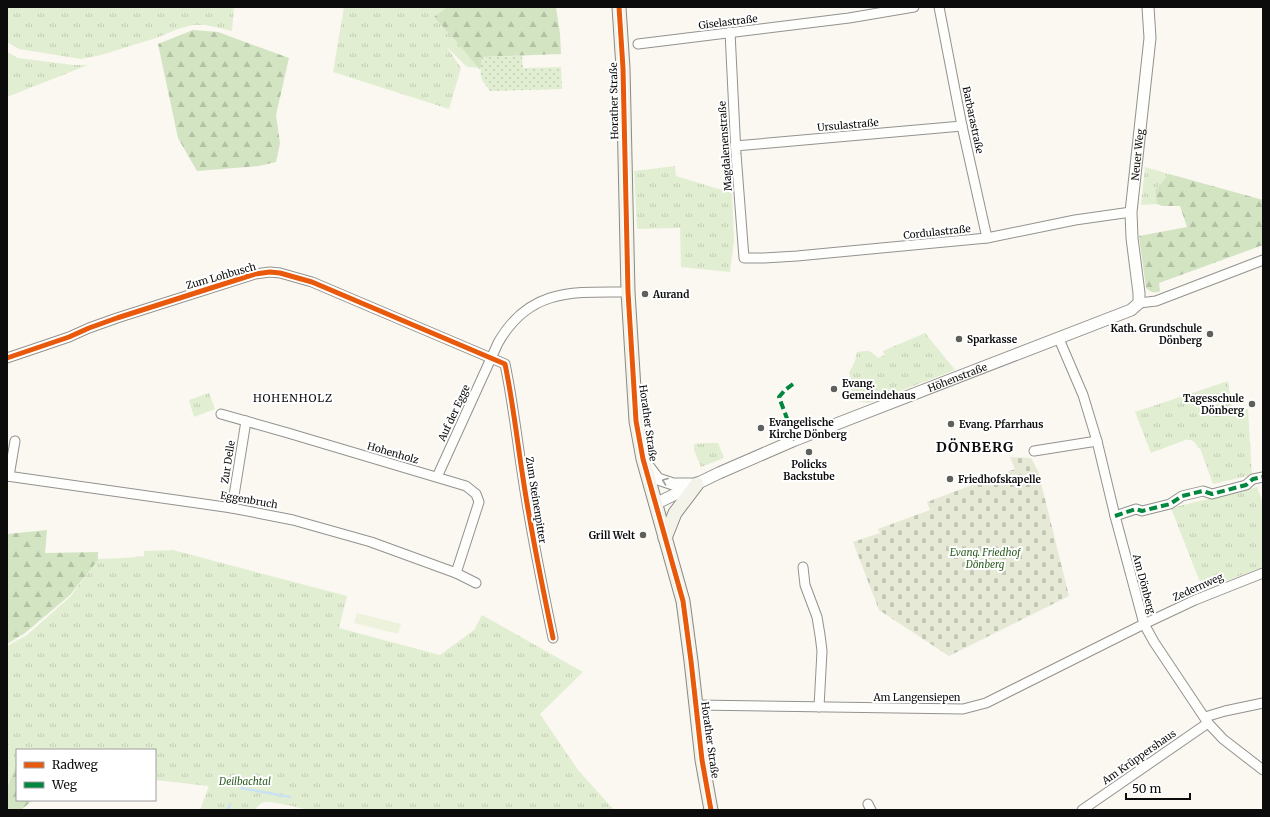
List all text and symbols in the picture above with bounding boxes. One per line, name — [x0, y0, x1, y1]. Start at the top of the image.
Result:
street label: Giselastraße — [698, 12, 758, 32]
street label: Horather Straße — [607, 62, 621, 140]
street label: Barbarastraße — [960, 85, 986, 155]
street label: Magdalenenstraße — [715, 101, 735, 191]
street label: Ursulastraße — [817, 116, 879, 134]
street label: Neuer Weg — [1128, 128, 1147, 181]
street label: Cordulastraße — [903, 222, 971, 242]
street label: Zum Lohbusch — [185, 260, 258, 292]
place label: Aurand — [652, 288, 689, 301]
marker: Aurand — [640, 289, 650, 299]
place label: Kath. Grundschule Dönberg — [1110, 322, 1203, 347]
marker: Kath. Grundschule Dönberg — [1205, 329, 1215, 339]
place label: Sparkasse — [967, 333, 1018, 346]
marker: Sparkasse — [954, 334, 964, 344]
street label: Höhenstraße — [926, 360, 989, 395]
place label: Evang. Gemeindehaus — [842, 377, 916, 402]
street label: Auf der Egge — [435, 383, 473, 444]
street label: Horather Straße — [636, 384, 660, 462]
marker: Evang. Gemeindehaus — [829, 384, 839, 394]
district label: HOHENHOLZ — [253, 391, 333, 405]
place label: Tagesschule Dönberg — [1183, 392, 1245, 417]
marker: Tagesschule Dönberg — [1247, 399, 1257, 409]
place label: Evangelische Kirche Dönberg — [769, 416, 848, 441]
place label: Evang. Pfarrhaus — [959, 418, 1043, 431]
marker: Evang. Pfarrhaus — [946, 419, 956, 429]
marker: Evangelische Kirche Dönberg — [756, 423, 766, 433]
district label: DÖNBERG — [936, 438, 1014, 456]
street label: Zur Delle — [218, 439, 238, 485]
street label: Hohenholz — [366, 439, 421, 467]
marker: Policks Backstube — [804, 447, 814, 457]
street label: Zum Steinenpitter — [523, 456, 549, 545]
place label: Policks Backstube — [783, 458, 835, 483]
place label: Friedhofskapelle — [958, 473, 1042, 486]
marker: Friedhofskapelle — [945, 474, 955, 484]
one-way arrow — [662, 478, 669, 486]
street label: Eggenbruch — [219, 489, 279, 512]
place label: Grill Welt — [589, 529, 635, 542]
marker: Grill Welt — [638, 530, 648, 540]
park label: Evang. Friedhof Dönberg — [950, 546, 1022, 571]
street label: Am Dönberg — [1130, 552, 1158, 615]
street label: Zedernweg — [1171, 570, 1225, 604]
street label: Am Langensiepen — [872, 691, 961, 704]
street label: Horather Straße — [698, 701, 722, 779]
street label: Am Krüppershaus — [1099, 727, 1178, 788]
legend — [16, 749, 156, 801]
text: Radweg — [52, 757, 98, 772]
park label: Deilbachtal — [218, 775, 271, 788]
scale bar — [1126, 775, 1190, 801]
text: Weg — [51, 777, 78, 792]
text: 50 m — [1132, 781, 1161, 796]

